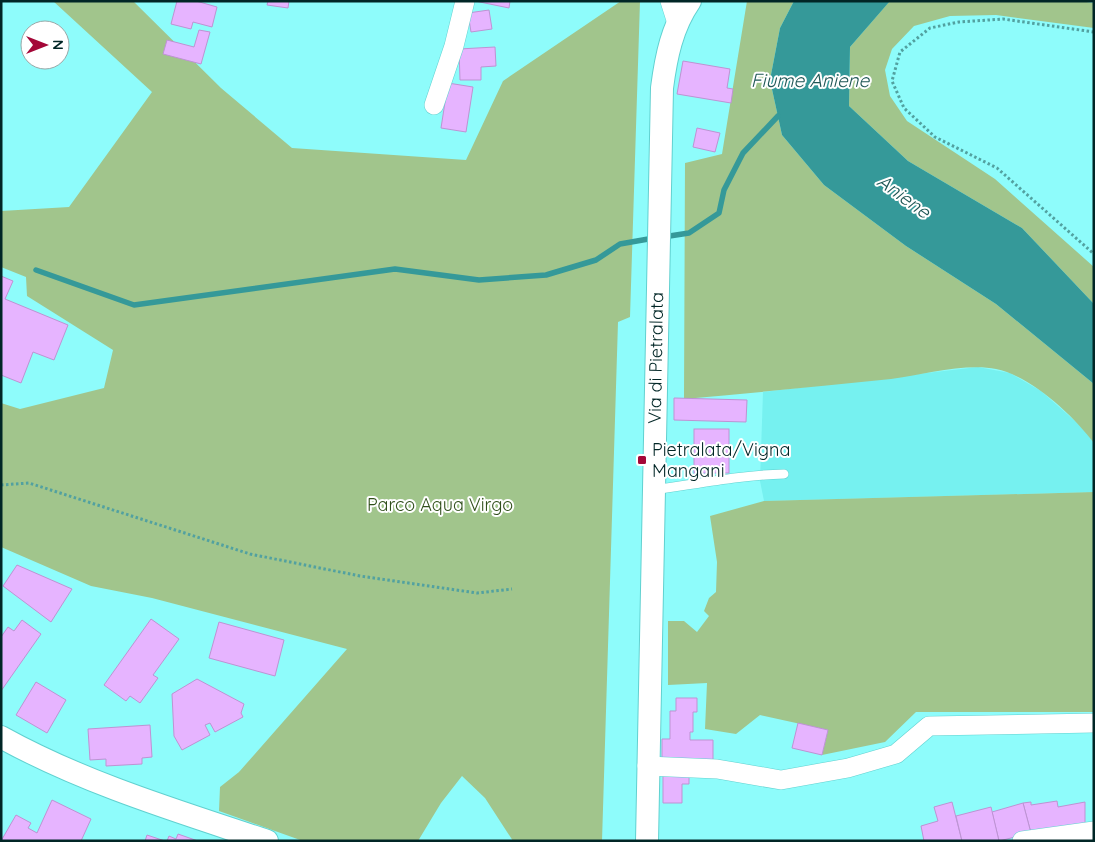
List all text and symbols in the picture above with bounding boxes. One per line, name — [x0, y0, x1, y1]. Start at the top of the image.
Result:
north arrow — [20, 20, 70, 70]
text: N — [49, 40, 67, 50]
water label: Fiume Aniene — [751, 68, 871, 92]
water label: Aniene — [873, 169, 936, 224]
street label: Via di Pietralata — [643, 292, 668, 424]
place label: Pietralata/Vigna Mangani — [652, 438, 790, 482]
marker: Pietralata/Vigna Mangani — [636, 454, 648, 466]
park label: Parco Aqua Virgo — [367, 493, 513, 516]

